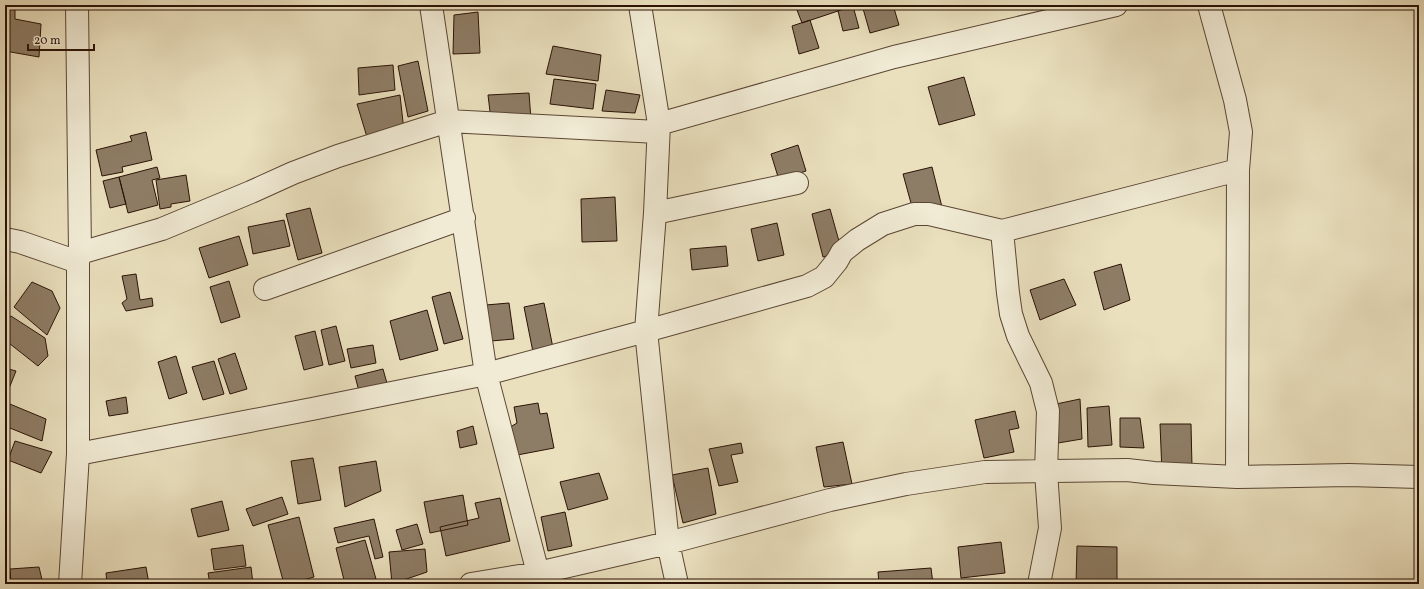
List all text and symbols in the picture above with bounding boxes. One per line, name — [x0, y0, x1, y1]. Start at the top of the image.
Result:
scale bar — [28, 26, 94, 52]
text: 20 m — [34, 33, 61, 49]

